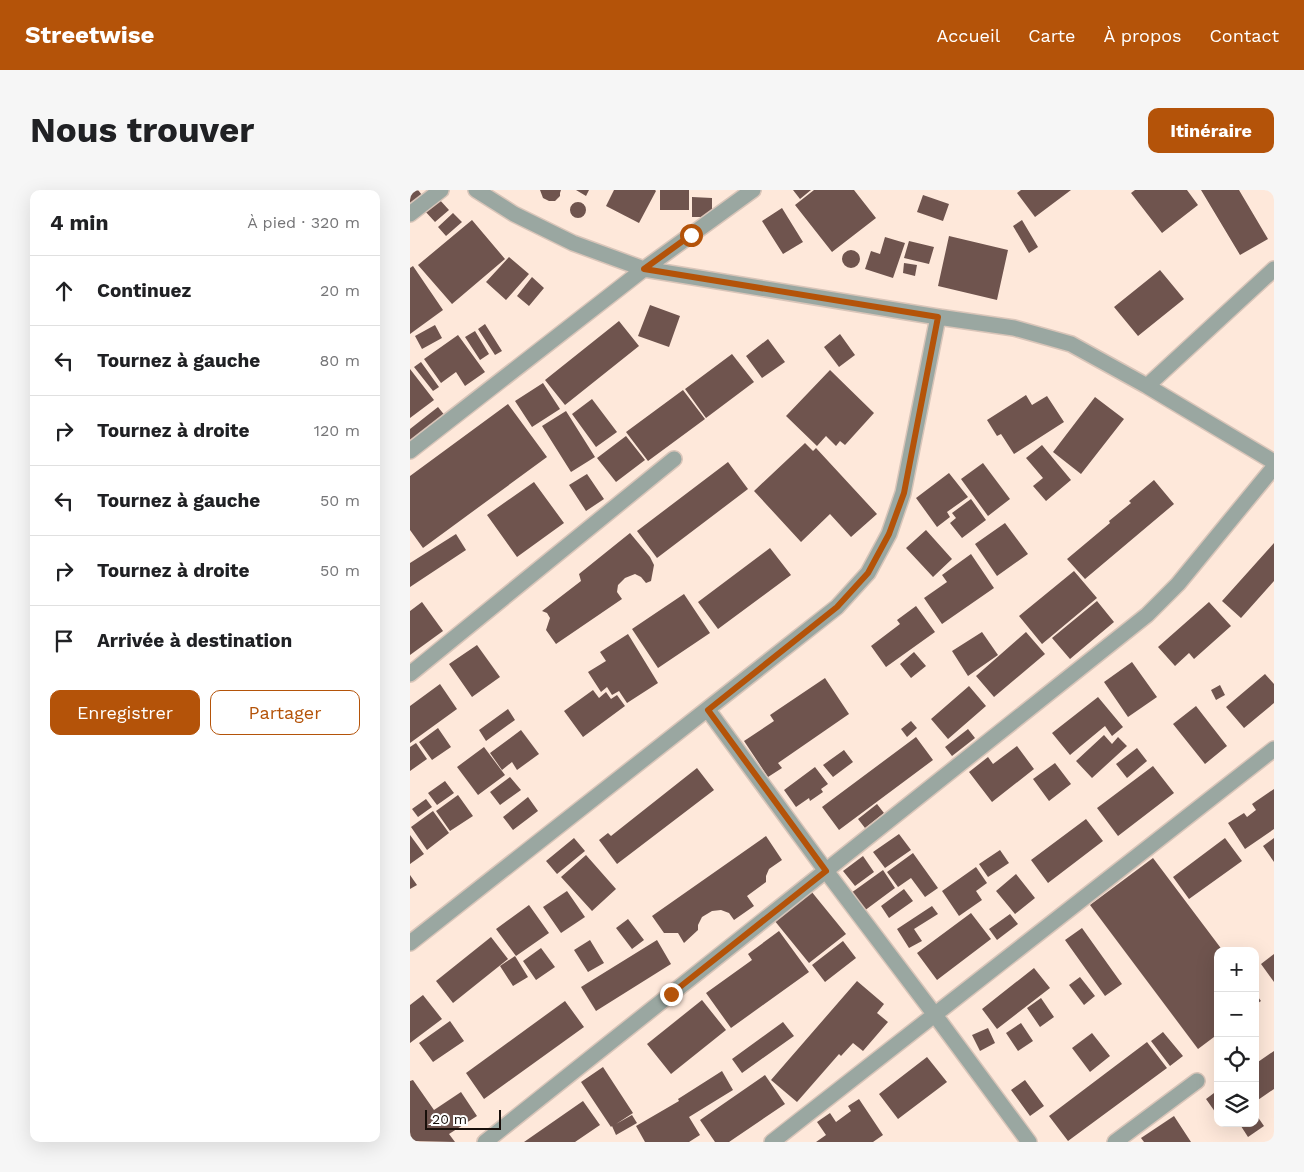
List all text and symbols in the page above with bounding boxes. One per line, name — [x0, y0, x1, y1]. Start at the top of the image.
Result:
text: Streetwise — [25, 21, 154, 49]
text: Accueil — [937, 25, 1000, 46]
text: Carte — [1028, 25, 1075, 46]
text: À propos — [1103, 25, 1181, 46]
text: Contact — [1209, 25, 1279, 46]
button: Itinéraire — [1148, 108, 1274, 153]
text: Nous trouver — [30, 109, 254, 151]
text: 4 min — [50, 210, 108, 235]
text: À pied · 320 m — [247, 213, 360, 232]
route start — [680, 224, 703, 247]
icon: ahead — [50, 277, 78, 305]
text: Continuez — [97, 279, 191, 302]
text: 20 m — [320, 281, 360, 300]
icon: left — [50, 347, 78, 375]
text: Tournez à gauche — [97, 349, 260, 372]
text: 80 m — [319, 351, 360, 370]
icon: right — [50, 417, 78, 445]
text: Tournez à droite — [97, 419, 249, 442]
text: 120 m — [314, 421, 360, 440]
icon: left — [50, 487, 78, 515]
text: Tournez à gauche — [97, 489, 260, 512]
text: 50 m — [320, 491, 360, 510]
icon: right — [50, 557, 78, 585]
text: Tournez à droite — [97, 559, 249, 582]
text: 50 m — [320, 561, 360, 580]
icon: arrive — [50, 627, 78, 655]
text: Arrivée à destination — [97, 629, 292, 652]
button: Enregistrer — [50, 690, 200, 735]
button: Partager — [210, 690, 360, 735]
map controls — [1214, 947, 1259, 1127]
button: + — [1214, 947, 1259, 992]
route end — [660, 983, 683, 1006]
button: − — [1214, 992, 1259, 1037]
button: locate — [1214, 1037, 1259, 1082]
button: layers — [1214, 1082, 1259, 1127]
scale bar — [425, 1107, 501, 1130]
text: 20 m — [432, 1111, 467, 1127]

